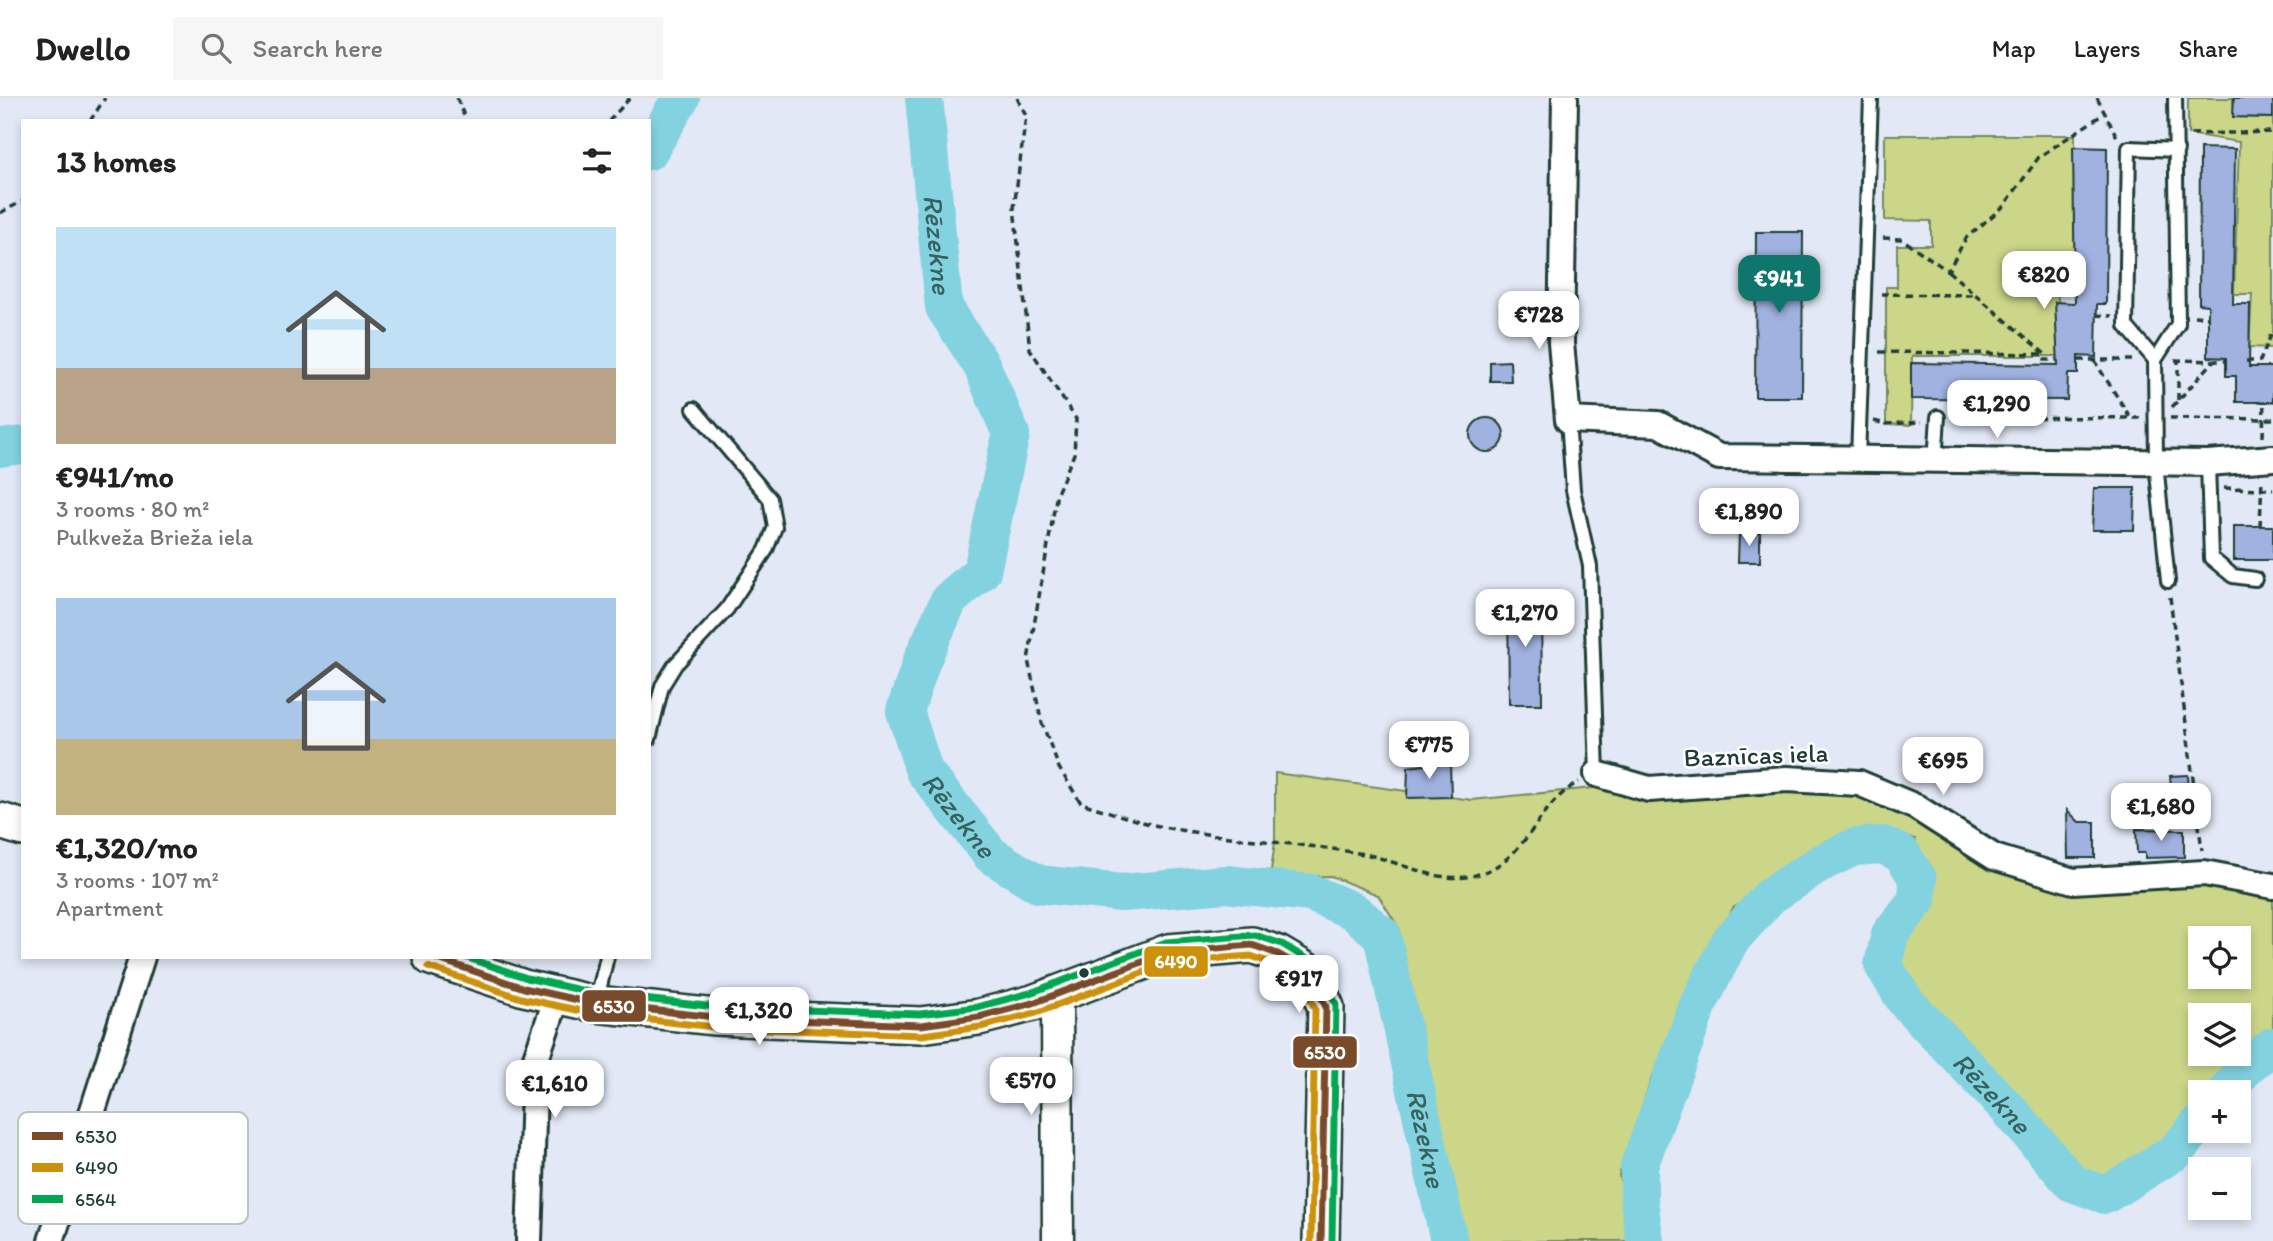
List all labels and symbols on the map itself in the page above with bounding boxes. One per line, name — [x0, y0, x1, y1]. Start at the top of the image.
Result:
water label: Rēzekne — [916, 193, 960, 297]
pin: €820 — [2003, 252, 2085, 311]
pin: €941 — [1738, 256, 1820, 315]
pin: €728 — [1498, 292, 1580, 351]
pin: €1,290 — [1940, 380, 2054, 440]
pin: €1,890 — [1692, 489, 1806, 548]
pin: €1,270 — [1468, 589, 1582, 649]
pin: €775 — [1388, 722, 1470, 781]
street label: Baznīcas iela — [1683, 736, 1829, 774]
pin: €695 — [1902, 738, 1984, 797]
water label: Rēzekne — [915, 766, 1005, 866]
pin: €1,680 — [2104, 784, 2218, 843]
line badge: 6490 — [1143, 945, 1209, 978]
text: 6490 — [1154, 950, 1198, 973]
pin: €917 — [1258, 956, 1340, 1015]
unlabelled marker — [1077, 966, 1091, 980]
pin: €1,320 — [702, 988, 816, 1047]
line badge: 6530 — [581, 989, 647, 1023]
text: 6530 — [593, 995, 635, 1018]
line badge: 6530 — [1292, 1035, 1358, 1069]
text: 6530 — [1304, 1041, 1346, 1064]
water label: Rēzekne — [1946, 1045, 2040, 1142]
pin: €570 — [990, 1058, 1072, 1117]
pin: €1,610 — [498, 1060, 612, 1120]
water label: Rēzekne — [1399, 1086, 1454, 1192]
legend — [18, 1112, 248, 1224]
text: 6530 — [75, 1125, 117, 1148]
text: 6490 — [75, 1156, 118, 1179]
text: 6564 — [75, 1188, 117, 1211]

